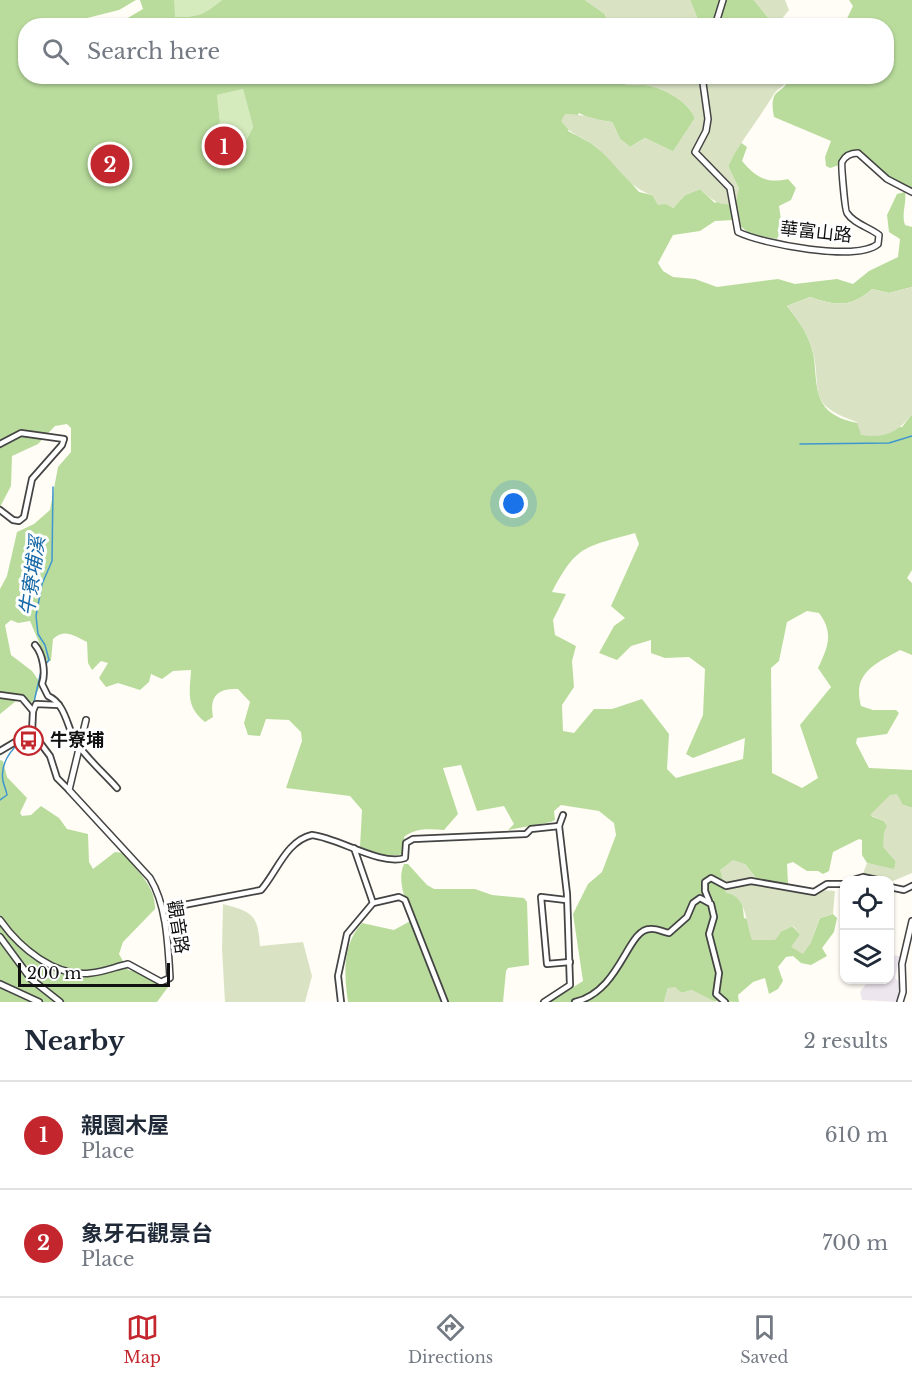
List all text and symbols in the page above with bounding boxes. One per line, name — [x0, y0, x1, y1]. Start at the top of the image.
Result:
search box — [18, 18, 894, 84]
icon: search — [39, 35, 72, 68]
text: Search here — [87, 38, 220, 65]
pin: 1 — [204, 124, 244, 168]
pin: 2 — [90, 142, 130, 186]
street label: 華富山路 — [779, 217, 853, 247]
your location — [499, 489, 528, 518]
water label: 牛寮埔溪 — [15, 532, 50, 617]
bus stop icon: 牛寮埔 — [13, 724, 45, 756]
place label: 牛寮埔 — [50, 729, 104, 751]
map controls — [840, 876, 894, 984]
button: locate — [840, 876, 894, 930]
street label: 觀音路 — [163, 899, 193, 955]
button: layers — [840, 930, 894, 984]
scale bar — [18, 960, 170, 988]
text: 200 m — [27, 963, 81, 983]
text: Nearby — [24, 1025, 125, 1057]
text: 2 results — [804, 1029, 888, 1053]
text: 親園木屋 — [81, 1112, 169, 1139]
text: 1 — [39, 1123, 48, 1147]
text: 610 m — [825, 1123, 888, 1147]
text: Place — [81, 1139, 135, 1163]
text: 象牙石觀景台 — [81, 1220, 213, 1247]
text: 2 — [37, 1231, 50, 1255]
text: 700 m — [822, 1231, 888, 1255]
text: Place — [81, 1247, 135, 1271]
tab: Map — [124, 1311, 161, 1367]
tab: Directions — [408, 1311, 493, 1367]
tab: Saved — [740, 1311, 788, 1367]

